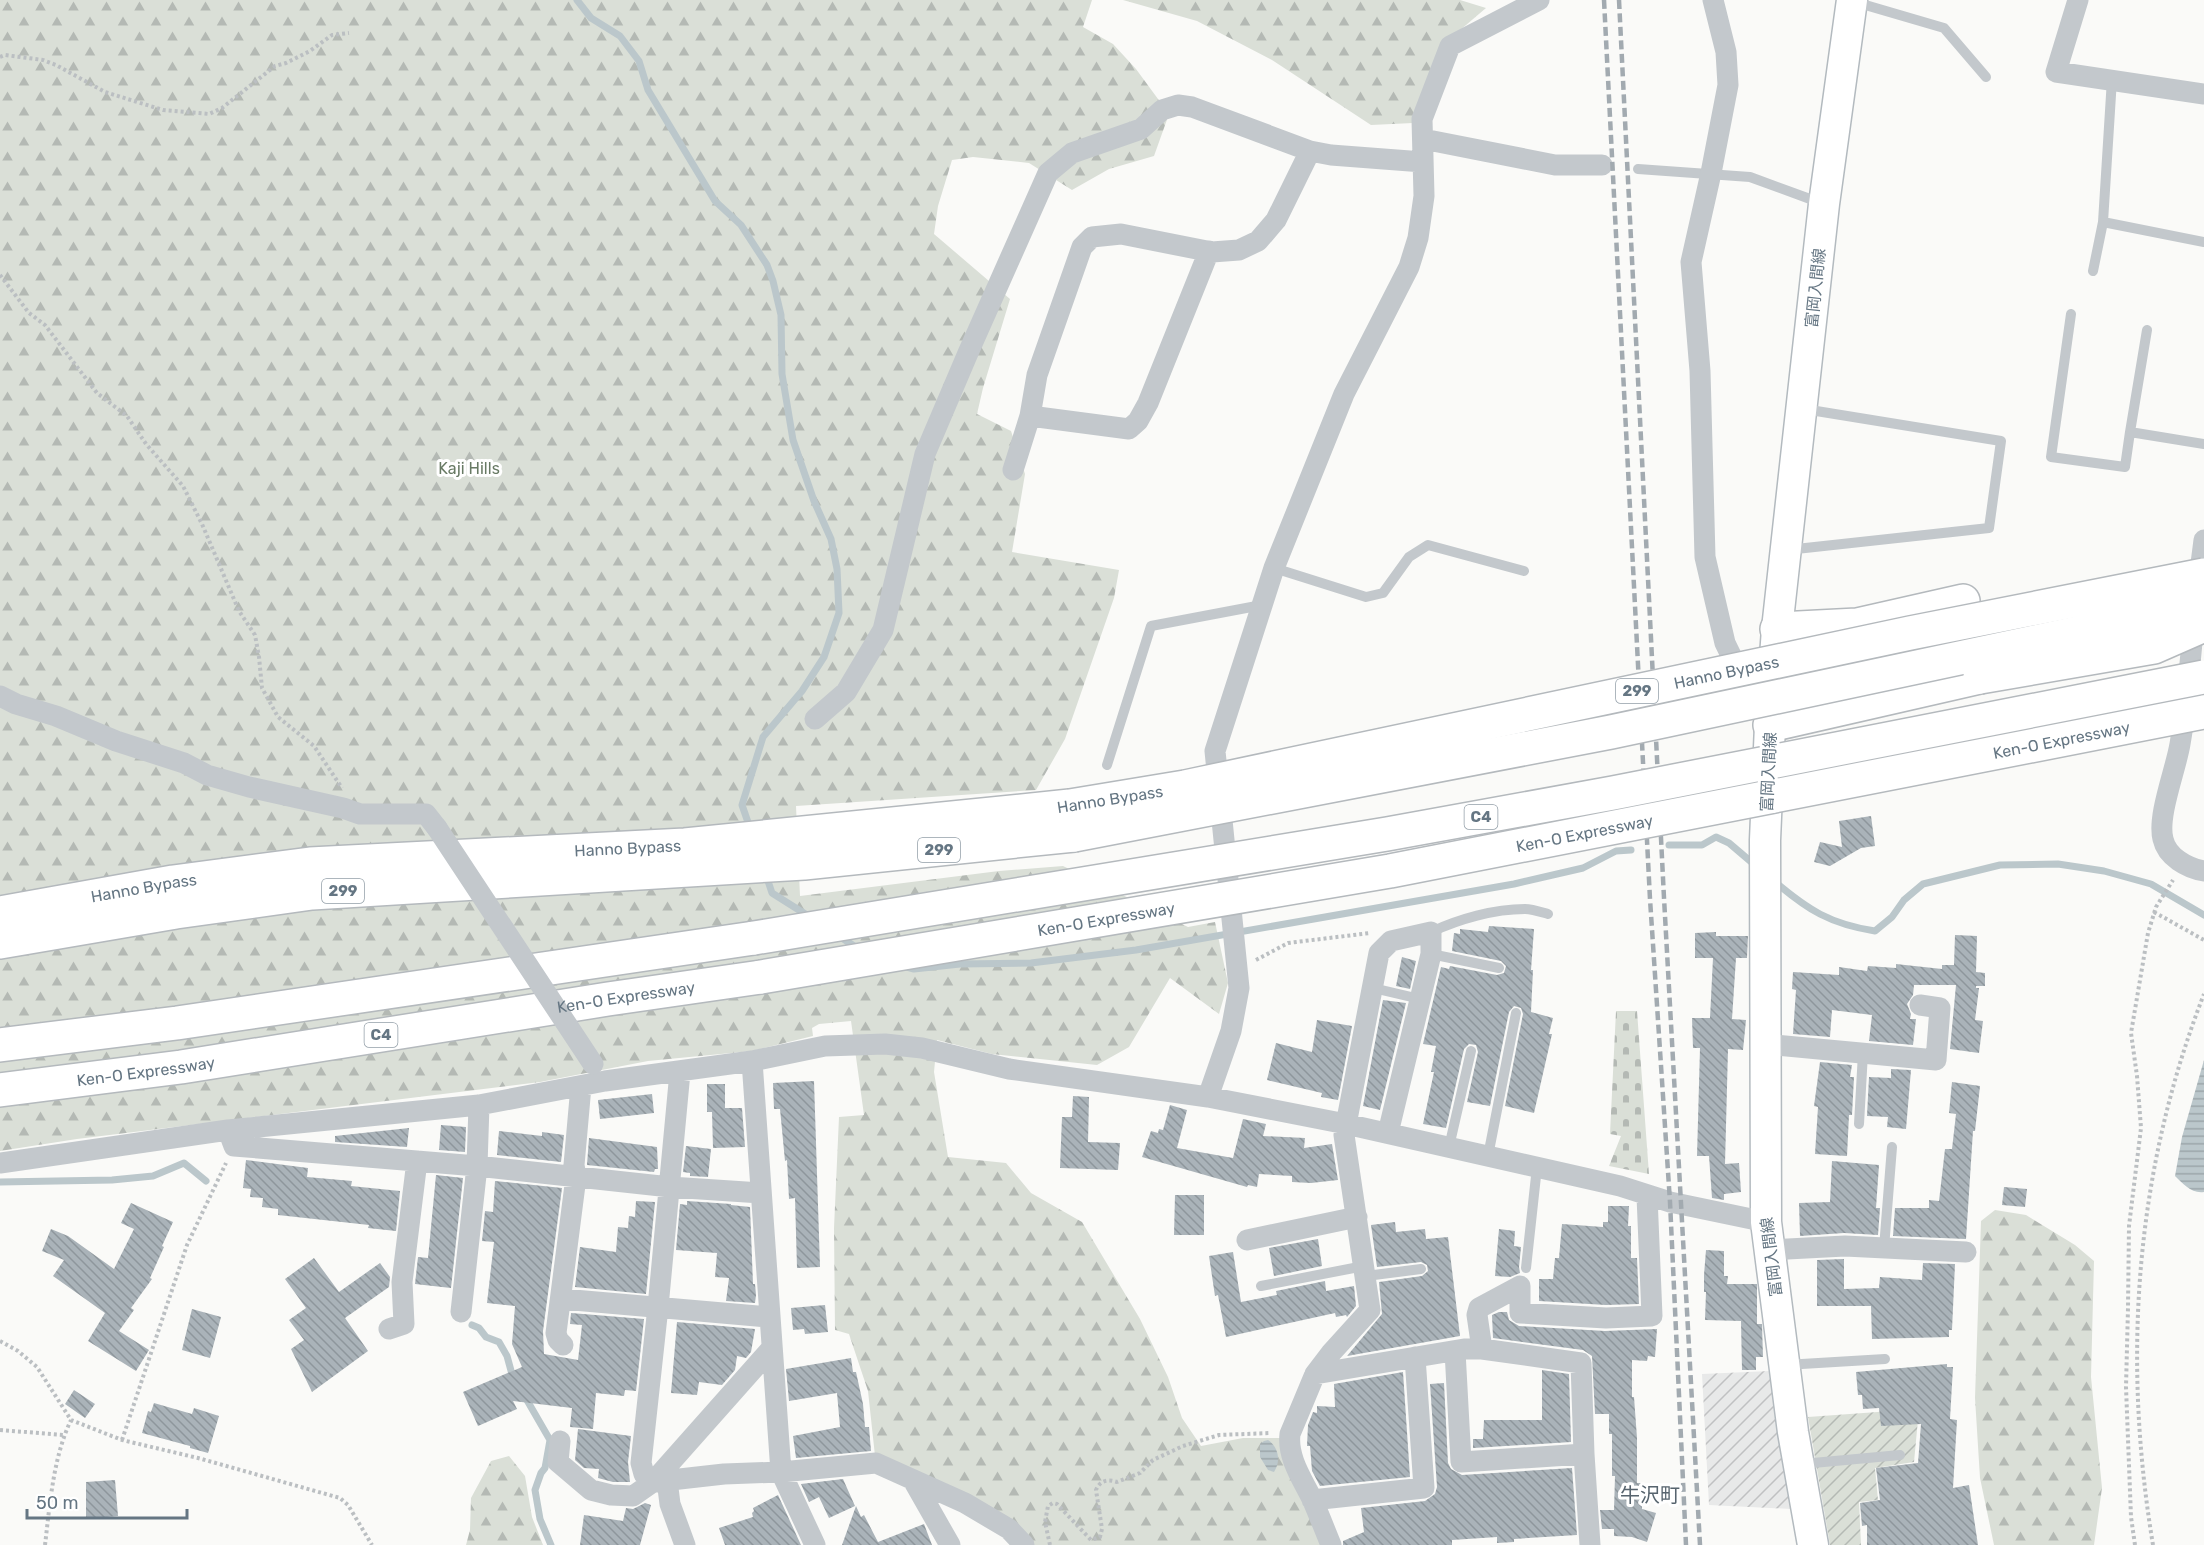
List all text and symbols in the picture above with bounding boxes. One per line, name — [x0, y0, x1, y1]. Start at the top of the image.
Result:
street label: 富岡入間線 — [1802, 247, 1829, 329]
park label: Kaji Hills — [438, 459, 500, 478]
street label: Hanno Bypass — [1672, 652, 1781, 693]
road number: 299 — [1616, 679, 1658, 703]
street label: Ken-O Expressway — [1991, 718, 2132, 763]
street label: 富岡入間線 — [1757, 732, 1780, 812]
street label: Hanno Bypass — [1056, 782, 1164, 817]
road number: C4 — [1464, 805, 1498, 829]
street label: Ken-O Expressway — [1514, 811, 1655, 856]
street label: Hanno Bypass — [574, 836, 682, 861]
road number: 299 — [918, 838, 960, 862]
street label: Hanno Bypass — [89, 870, 198, 907]
road number: 299 — [322, 879, 364, 903]
street label: Ken-O Expressway — [1036, 898, 1177, 940]
street label: Ken-O Expressway — [556, 978, 697, 1017]
road number: C4 — [364, 1023, 398, 1047]
street label: Ken-O Expressway — [76, 1053, 217, 1090]
street label: 富岡入間線 — [1757, 1216, 1786, 1298]
scale bar — [27, 1482, 188, 1520]
district label: 牛沢町 — [1620, 1483, 1680, 1507]
text: 50 m — [36, 1492, 79, 1514]

